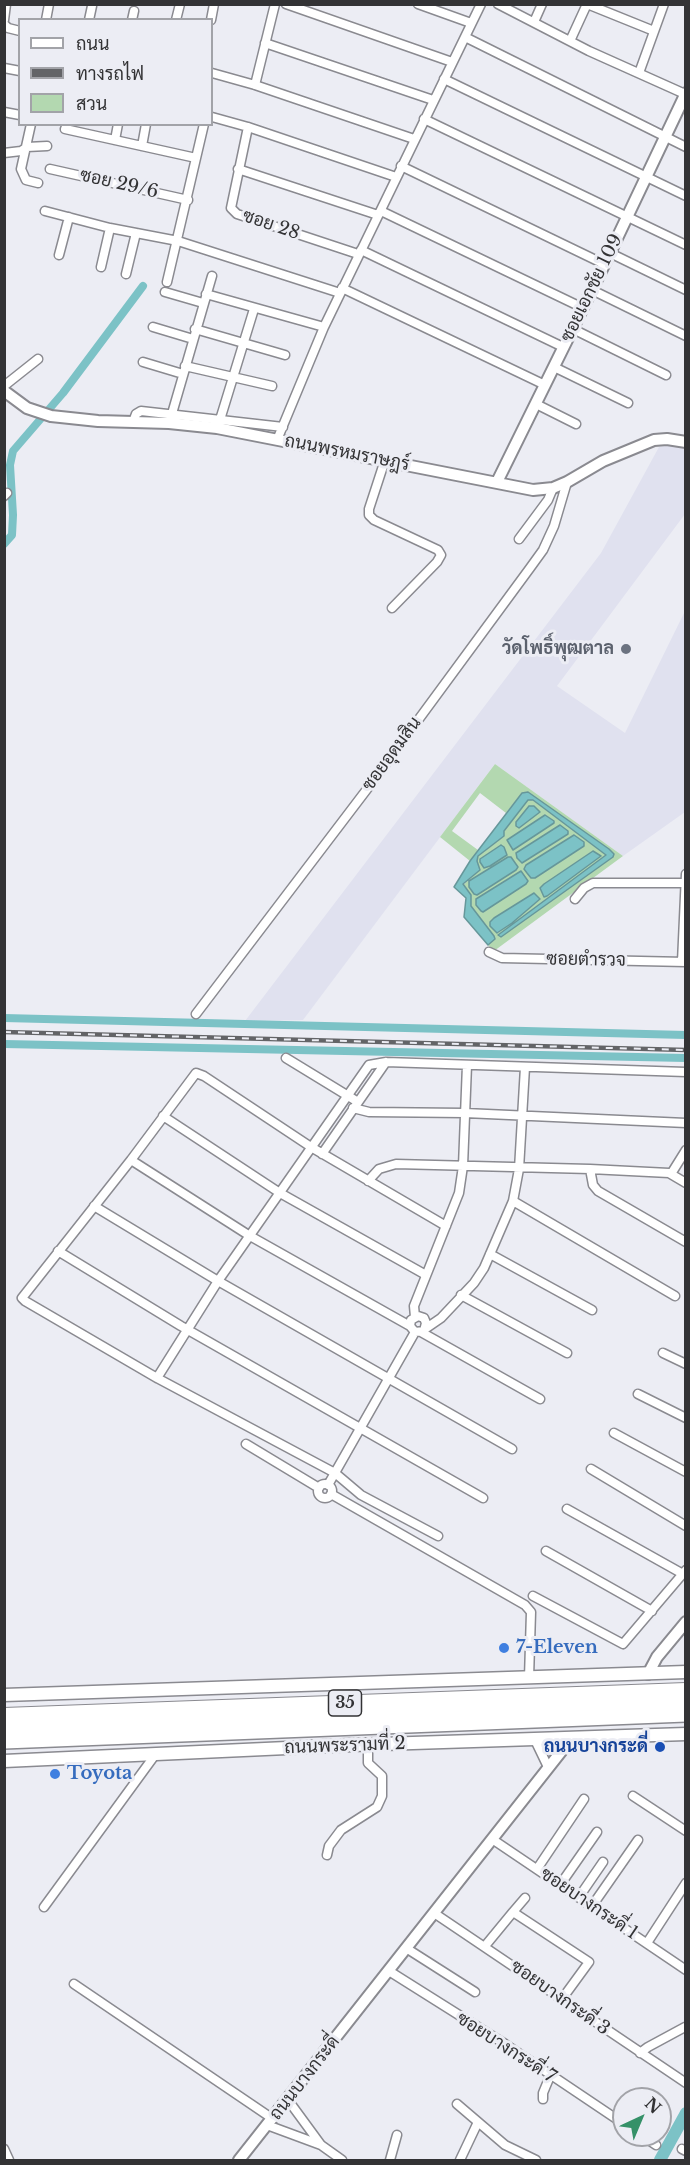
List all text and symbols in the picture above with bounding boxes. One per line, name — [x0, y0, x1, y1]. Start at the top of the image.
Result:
legend — [18, 18, 213, 126]
text: ถนน — [76, 33, 109, 55]
text: ทางรถไฟ — [76, 63, 144, 85]
text: สวน — [76, 93, 107, 115]
street label: ซอย 29/6 — [78, 165, 160, 203]
street label: ซอย 28 — [240, 205, 302, 245]
street label: ซอยเอกชัย 109 — [557, 231, 627, 345]
street label: ถนนพรหมราษฎร์ — [283, 430, 411, 476]
place label: วัดโพธิ์พุฒตาล — [502, 638, 614, 660]
marker: วัดโพธิ์พุฒตาล — [619, 642, 633, 656]
street label: ซอยอุดมสิน — [358, 713, 426, 795]
street label: ซอยตำรวจ — [546, 949, 626, 971]
place label: 7-Eleven — [516, 1637, 598, 1659]
marker: 7-Eleven — [497, 1641, 511, 1655]
road number: 35 — [328, 1690, 362, 1716]
street label: ถนนพระรามที่ 2 — [284, 1733, 406, 1759]
place label: ถนนบางกระดี่ — [544, 1736, 648, 1758]
marker: ถนนบางกระดี่ — [653, 1740, 667, 1754]
place label: Toyota — [67, 1763, 132, 1785]
marker: Toyota — [48, 1767, 62, 1781]
street label: ซอยบางกระดี่ 1 — [536, 1863, 642, 1945]
street label: ซอยบางกระดี่ 3 — [506, 1956, 614, 2040]
street label: ซอยบางกระดี่ 7 — [452, 2008, 560, 2088]
street label: ถนนบางกระดี่ — [265, 2031, 345, 2125]
north arrow — [612, 2087, 672, 2147]
text: N — [641, 2093, 665, 2118]

